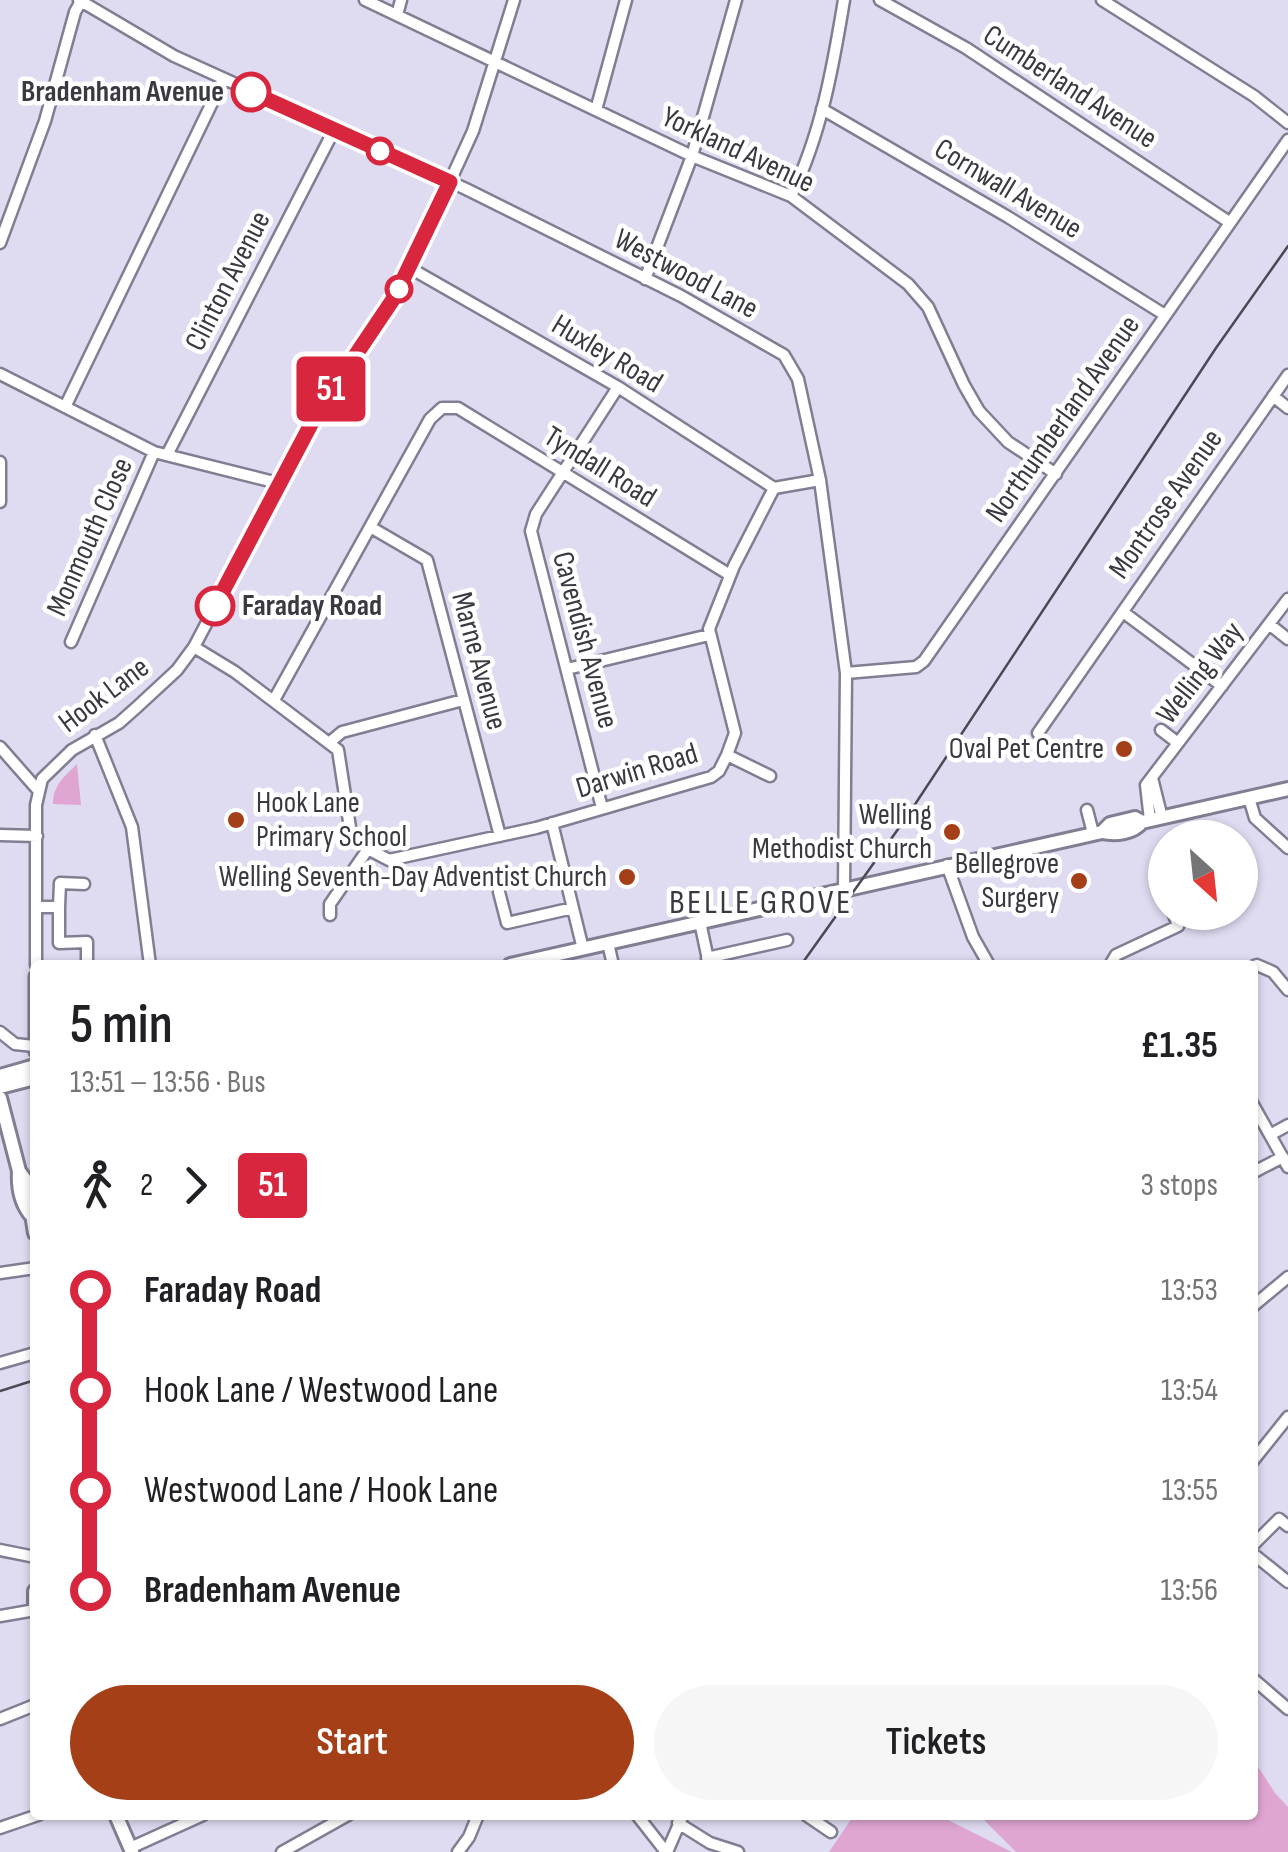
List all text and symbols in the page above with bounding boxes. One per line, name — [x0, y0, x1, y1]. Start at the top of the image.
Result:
street label: Cumberland Avenue — [976, 17, 1164, 157]
marker: Bradenham Avenue — [232, 73, 270, 111]
place label: Bradenham Avenue — [21, 74, 224, 110]
street label: Yorkland Avenue — [656, 99, 820, 201]
street label: Cornwall Avenue — [928, 131, 1088, 247]
unlabelled marker — [367, 138, 393, 164]
street label: Clinton Avenue — [178, 205, 278, 357]
street label: Westwood Lane — [608, 221, 764, 327]
unlabelled marker — [386, 276, 412, 302]
street label: Huxley Road — [545, 307, 669, 401]
street label: Northumberland Avenue — [978, 309, 1148, 529]
line badge: 51 — [286, 356, 376, 422]
text: 51 — [316, 368, 346, 411]
street label: Tyndall Road — [537, 419, 663, 515]
street label: Montrose Avenue — [1101, 422, 1231, 586]
street label: Monmouth Close — [39, 452, 141, 622]
street label: Cavendish Avenue — [544, 548, 626, 732]
marker: Faraday Road — [196, 587, 234, 625]
place label: Faraday Road — [242, 588, 382, 624]
street label: Marne Avenue — [443, 588, 515, 734]
street label: Welling Way — [1149, 614, 1251, 731]
street label: Hook Lane — [52, 649, 156, 741]
place label: Oval Pet Centre — [949, 731, 1104, 767]
street label: Darwin Road — [572, 735, 702, 807]
marker: Oval Pet Centre — [1113, 738, 1135, 760]
place label: Hook Lane Primary School — [256, 785, 407, 855]
place label: Welling Methodist Church — [752, 797, 932, 867]
marker: Hook Lane Primary School — [225, 809, 247, 831]
north arrow — [1148, 820, 1258, 930]
map controls — [1148, 820, 1258, 930]
marker: Welling Methodist Church — [941, 821, 963, 843]
place label: Bellegrove Surgery — [955, 846, 1059, 916]
place label: Welling Seventh-Day Adventist Church — [219, 859, 607, 895]
marker: Welling Seventh-Day Adventist Church — [616, 866, 638, 888]
marker: Bellegrove Surgery — [1068, 870, 1090, 892]
district label: BELLE GROVE — [669, 881, 853, 924]
text: 5 min — [70, 992, 173, 1059]
text: £1.35 — [1140, 1023, 1218, 1068]
text: 13:51 – 13:56 · Bus — [70, 1063, 266, 1102]
icon: walk — [70, 1158, 125, 1213]
icon: forward — [168, 1158, 223, 1213]
text: 51 — [258, 1164, 287, 1207]
text: 2 — [140, 1166, 153, 1205]
text: 3 stops — [1140, 1166, 1218, 1205]
text: Faraday Road — [144, 1268, 321, 1313]
text: 13:53 — [1161, 1271, 1218, 1310]
text: Hook Lane / Westwood Lane — [144, 1368, 498, 1413]
text: 13:54 — [1161, 1371, 1218, 1410]
text: Westwood Lane / Hook Lane — [144, 1468, 498, 1513]
text: 13:55 — [1162, 1471, 1218, 1510]
text: Bradenham Avenue — [144, 1568, 401, 1613]
text: 13:56 — [1160, 1571, 1218, 1610]
button: Start — [70, 1685, 634, 1800]
button: Tickets — [654, 1685, 1218, 1800]

